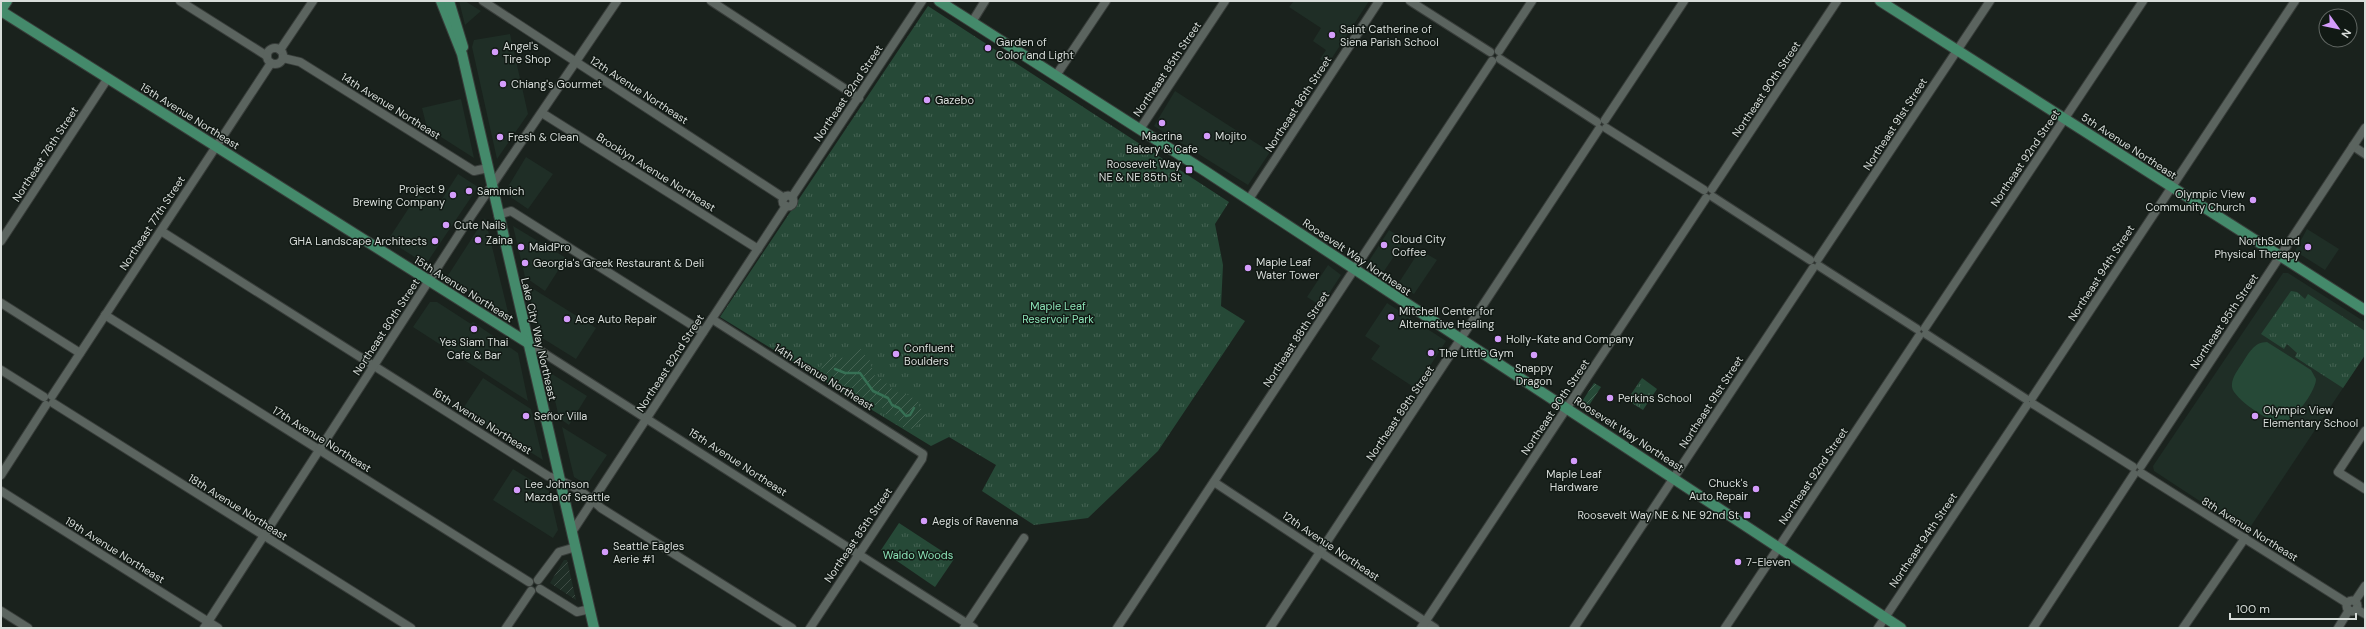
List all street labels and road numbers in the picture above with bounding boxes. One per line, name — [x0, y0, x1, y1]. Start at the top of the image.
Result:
street label: Northeast 85th Street — [1130, 19, 1204, 119]
street label: Northeast 90th Street — [1729, 38, 1803, 140]
street label: Northeast 82nd Street — [810, 42, 886, 144]
street label: 12th Avenue Northeast — [587, 53, 691, 127]
street label: Northeast 86th Street — [1262, 53, 1334, 155]
street label: 14th Avenue Northeast — [339, 70, 443, 142]
street label: Northeast 91st Street — [1860, 75, 1930, 173]
street label: 15th Avenue Northeast — [138, 80, 242, 152]
street label: Northeast 76th Street — [9, 104, 81, 204]
street label: Northeast 92nd Street — [1987, 107, 2063, 209]
street label: 5th Avenue Northeast — [2079, 110, 2179, 182]
street label: Brooklyn Avenue Northeast — [594, 130, 718, 214]
street label: Northeast 77th Street — [116, 173, 188, 273]
street label: Roosevelt Way Northeast — [1300, 215, 1414, 299]
street label: Northeast 94th Street — [2065, 222, 2137, 324]
street label: 15th Avenue Northeast — [412, 253, 516, 325]
street label: Northeast 95th Street — [2187, 271, 2261, 371]
street label: Northeast 80th Street — [349, 276, 423, 378]
street label: Lake City Way Northeast — [518, 276, 560, 402]
street label: Northeast 88th Street — [1260, 288, 1332, 390]
street label: Northeast 82nd Street — [633, 311, 707, 415]
street label: 14th Avenue Northeast — [772, 341, 876, 413]
street label: Northeast 91st Street — [1676, 353, 1746, 451]
street label: Northeast 90th Street — [1518, 356, 1592, 458]
street label: Northeast 89th Street — [1363, 363, 1437, 463]
street label: 16th Avenue Northeast — [430, 385, 534, 457]
street label: Roosevelt Way Northeast — [1572, 393, 1686, 475]
street label: 17th Avenue Northeast — [270, 403, 374, 475]
street label: 15th Avenue Northeast — [686, 425, 790, 499]
street label: Northeast 92nd Street — [1775, 425, 1851, 527]
street label: 18th Avenue Northeast — [186, 471, 290, 543]
street label: Northeast 85th Street — [821, 485, 895, 585]
street label: Northeast 94th Street — [1886, 490, 1960, 590]
street label: 8th Avenue Northeast — [2199, 494, 2301, 564]
street label: 12th Avenue Northeast — [1280, 508, 1382, 584]
street label: 19th Avenue Northeast — [63, 514, 167, 586]

